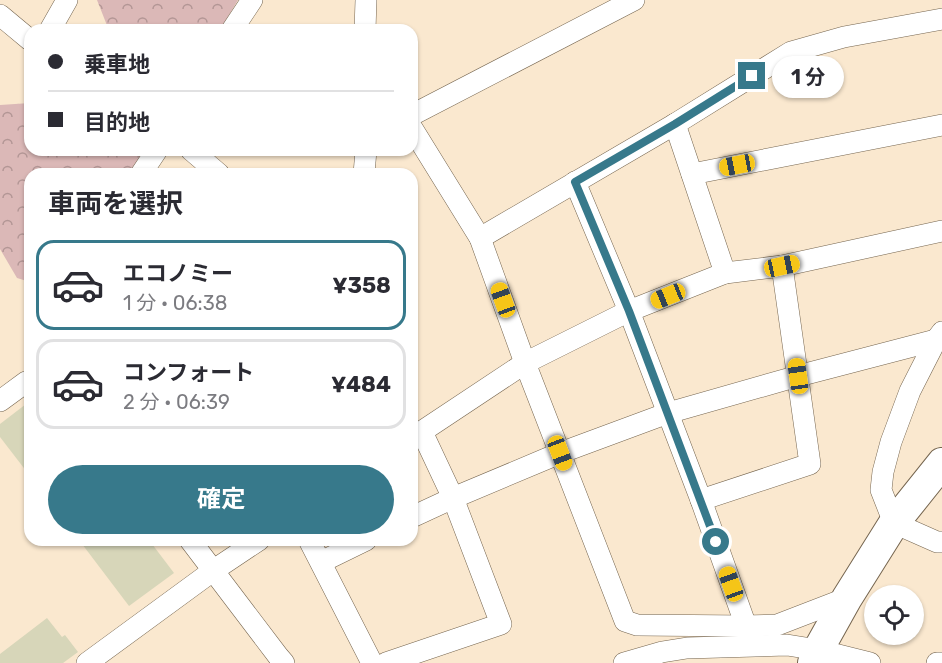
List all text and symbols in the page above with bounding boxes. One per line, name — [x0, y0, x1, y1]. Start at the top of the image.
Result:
text: 乗車地 — [84, 51, 150, 78]
callout: 1 分 — [773, 55, 845, 97]
route end — [738, 62, 765, 89]
text: 1 分 — [791, 65, 825, 89]
text: 目的地 — [84, 109, 150, 136]
car — [718, 153, 756, 177]
text: 車両を選択 — [48, 188, 183, 220]
car — [763, 253, 801, 279]
icon: car — [51, 258, 105, 312]
text: エコノミー — [123, 260, 233, 287]
text: ¥358 — [332, 272, 391, 299]
car — [488, 280, 518, 320]
car — [648, 281, 688, 311]
text: 1 分 · 06:38 — [123, 291, 227, 315]
icon: car — [51, 357, 105, 411]
car — [787, 357, 809, 395]
text: コンフォート — [123, 359, 254, 386]
text: ¥484 — [331, 371, 391, 398]
text: 2 分 · 06:39 — [123, 390, 230, 414]
car — [545, 433, 575, 473]
button: 確定 — [48, 465, 394, 534]
route start — [702, 528, 729, 555]
car — [716, 564, 746, 604]
map controls — [864, 585, 924, 645]
button: locate — [864, 585, 924, 645]

